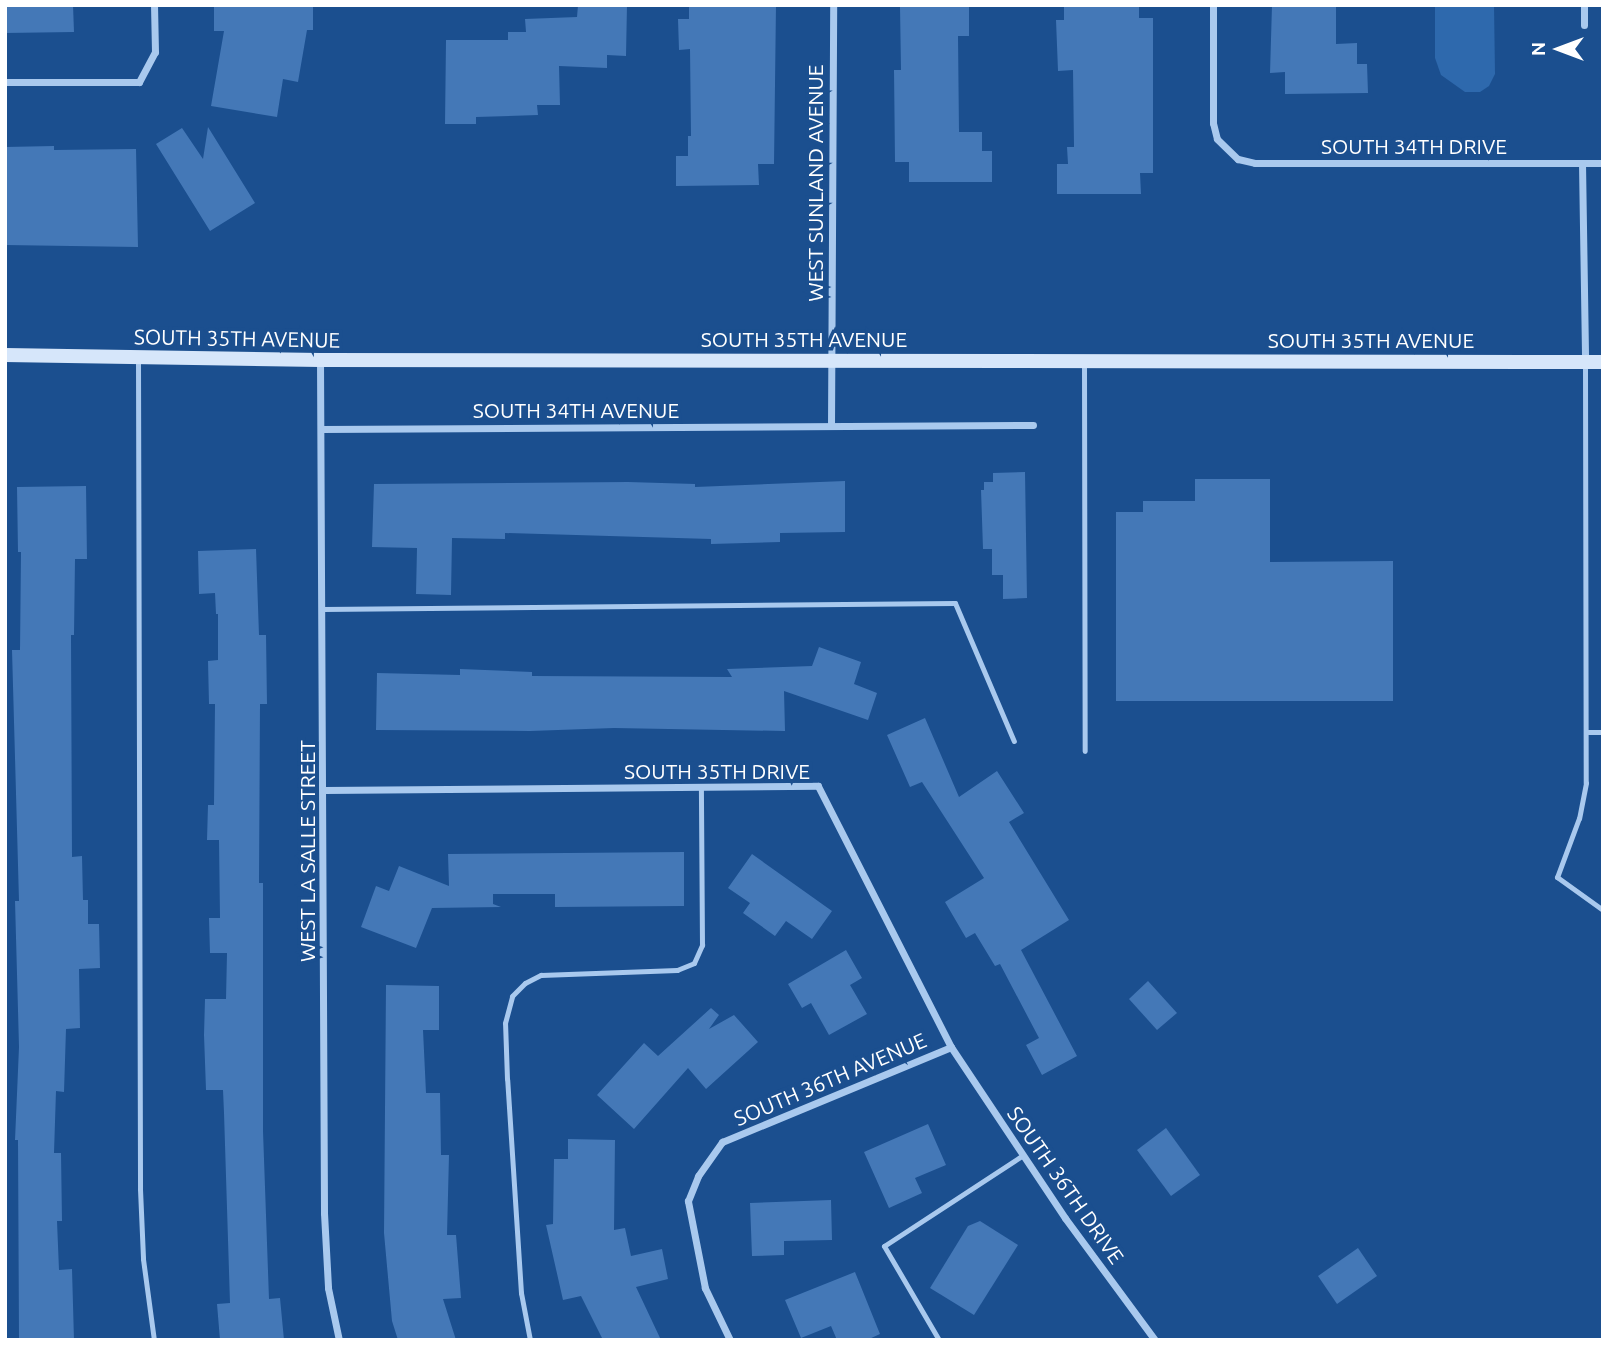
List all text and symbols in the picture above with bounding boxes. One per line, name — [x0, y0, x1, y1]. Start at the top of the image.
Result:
north arrow — [1524, 14, 1594, 84]
text: N — [1527, 42, 1549, 56]
street label: WEST SUNLAND AVENUE — [802, 64, 828, 302]
street label: SOUTH 34TH DRIVE — [1321, 133, 1507, 159]
street label: SOUTH 35TH AVENUE — [134, 324, 340, 352]
street label: SOUTH 35TH AVENUE — [701, 326, 907, 352]
street label: SOUTH 35TH AVENUE — [1268, 327, 1474, 353]
street label: SOUTH 34TH AVENUE — [473, 397, 679, 423]
street label: WEST LA SALLE STREET — [294, 740, 320, 962]
street label: SOUTH 35TH DRIVE — [624, 758, 810, 784]
street label: SOUTH 36TH AVENUE — [730, 1027, 930, 1131]
street label: SOUTH 36TH DRIVE — [1002, 1102, 1130, 1268]

